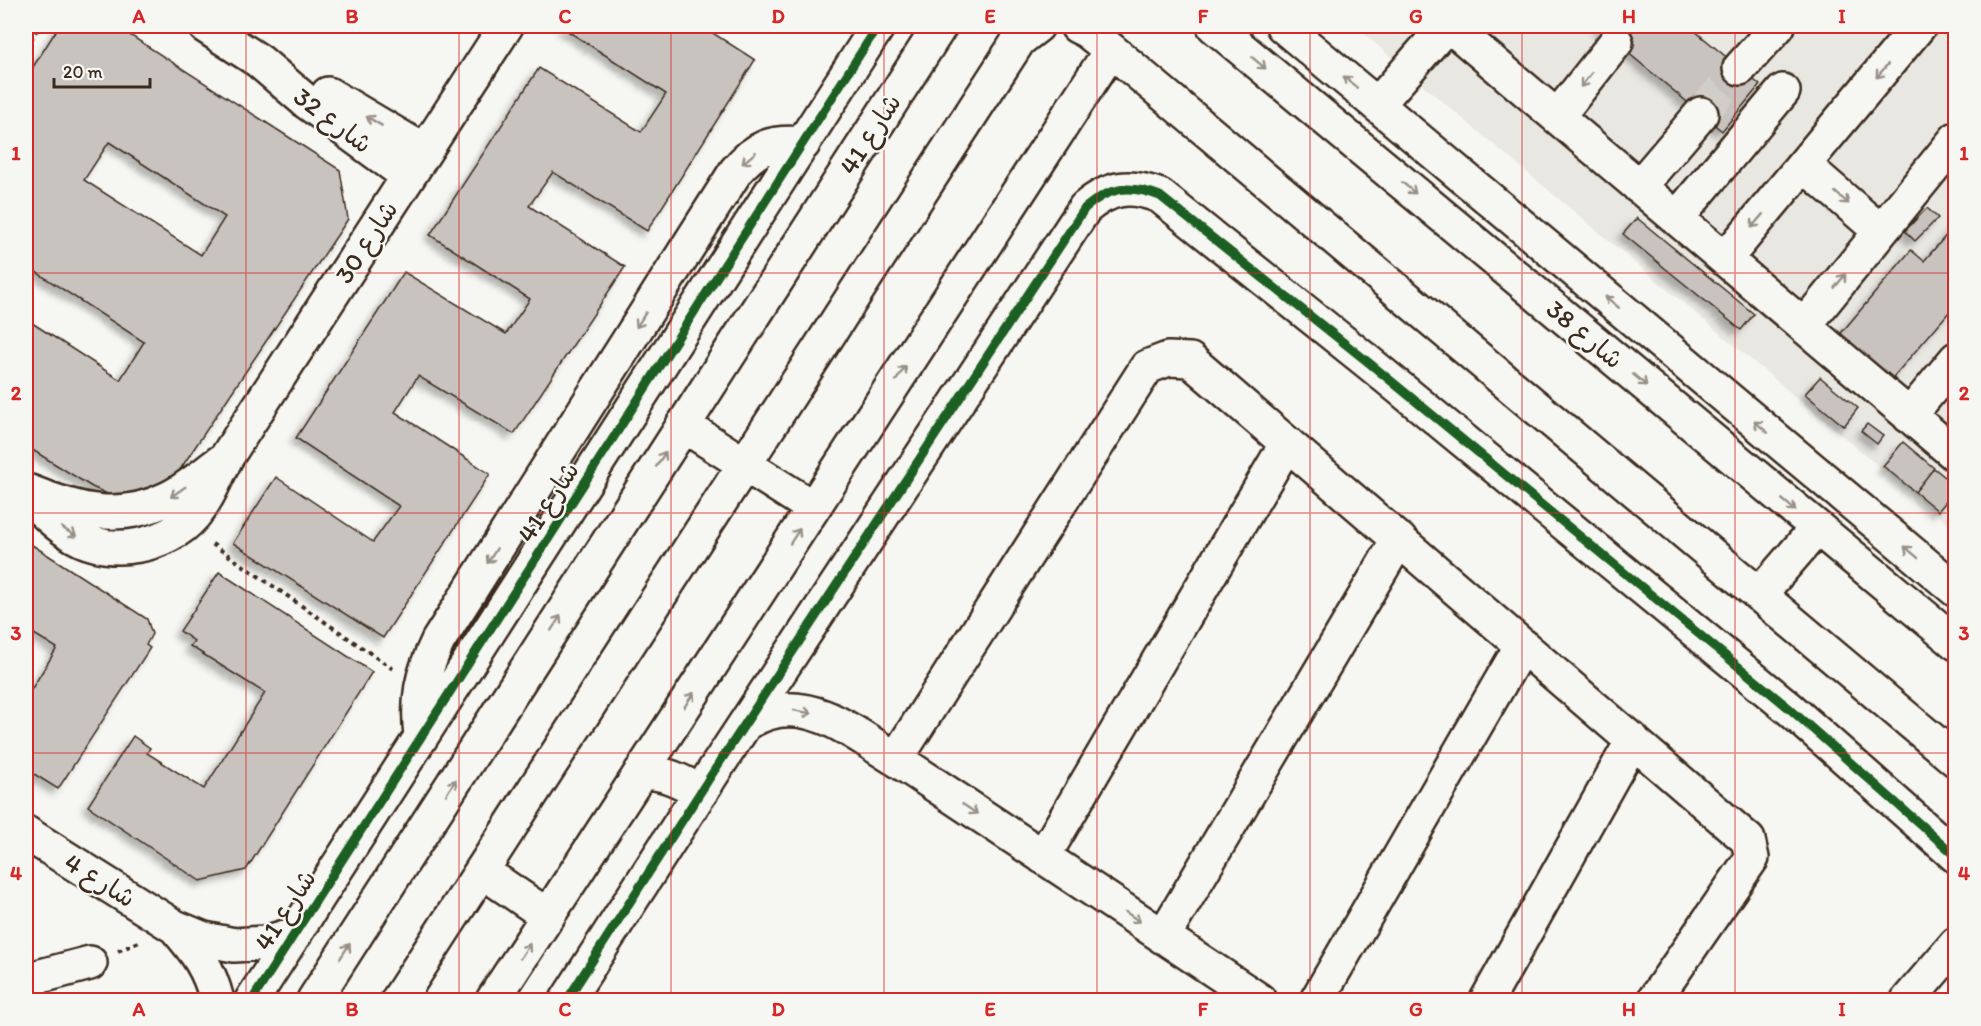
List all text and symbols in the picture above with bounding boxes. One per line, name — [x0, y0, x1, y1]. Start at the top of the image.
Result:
text: A — [132, 4, 146, 28]
text: B — [346, 4, 359, 28]
text: C — [559, 4, 572, 28]
text: D — [771, 4, 785, 28]
text: E — [984, 4, 996, 28]
text: F — [1198, 4, 1209, 28]
text: G — [1409, 4, 1423, 28]
text: H — [1622, 4, 1636, 28]
text: I — [1838, 4, 1846, 28]
scale bar — [54, 51, 150, 89]
one-way arrow — [1251, 56, 1266, 70]
text: 20 m — [63, 61, 103, 83]
one-way arrow — [1875, 63, 1888, 79]
one-way arrow — [1580, 71, 1593, 87]
one-way arrow — [1343, 75, 1358, 89]
street label: شارع 32 — [286, 80, 379, 161]
street label: شارع 41 — [832, 88, 910, 181]
one-way arrow — [366, 115, 383, 127]
text: 1 — [11, 141, 21, 165]
text: 1 — [1959, 141, 1969, 165]
one-way arrow — [742, 151, 757, 165]
one-way arrow — [1401, 181, 1416, 195]
one-way arrow — [1834, 192, 1850, 205]
street label: شارع 30 — [327, 195, 406, 291]
one-way arrow — [1751, 213, 1764, 229]
one-way arrow — [1834, 273, 1847, 289]
street label: شارع 38 — [1539, 293, 1630, 377]
one-way arrow — [1604, 295, 1620, 308]
one-way arrow — [635, 311, 647, 328]
one-way arrow — [895, 365, 907, 382]
one-way arrow — [1631, 373, 1647, 386]
text: 2 — [11, 381, 22, 405]
text: 2 — [1959, 381, 1970, 405]
one-way arrow — [1754, 420, 1769, 434]
one-way arrow — [655, 451, 667, 468]
street label: شارع 41 — [510, 456, 588, 549]
one-way arrow — [171, 486, 187, 498]
one-way arrow — [1781, 498, 1796, 512]
one-way arrow — [60, 527, 77, 539]
one-way arrow — [788, 528, 801, 545]
one-way arrow — [1903, 546, 1919, 559]
one-way arrow — [486, 547, 498, 564]
one-way arrow — [550, 615, 562, 632]
text: 3 — [11, 621, 22, 645]
text: 3 — [1959, 621, 1970, 645]
one-way arrow — [683, 692, 695, 709]
one-way arrow — [792, 706, 812, 717]
one-way arrow — [444, 779, 457, 796]
one-way arrow — [962, 802, 979, 815]
street label: شارع 4 — [57, 846, 141, 916]
text: 4 — [10, 861, 22, 885]
text: 4 — [1958, 861, 1970, 885]
street label: شارع 41 — [247, 864, 325, 957]
one-way arrow — [1124, 911, 1141, 923]
one-way arrow — [339, 943, 352, 960]
one-way arrow — [519, 944, 531, 960]
text: A — [132, 997, 146, 1021]
text: B — [346, 997, 359, 1021]
text: C — [559, 997, 572, 1021]
text: D — [771, 997, 785, 1021]
text: E — [984, 997, 996, 1021]
text: F — [1198, 997, 1209, 1021]
text: G — [1409, 997, 1423, 1021]
text: H — [1622, 997, 1636, 1021]
text: I — [1838, 997, 1846, 1021]

